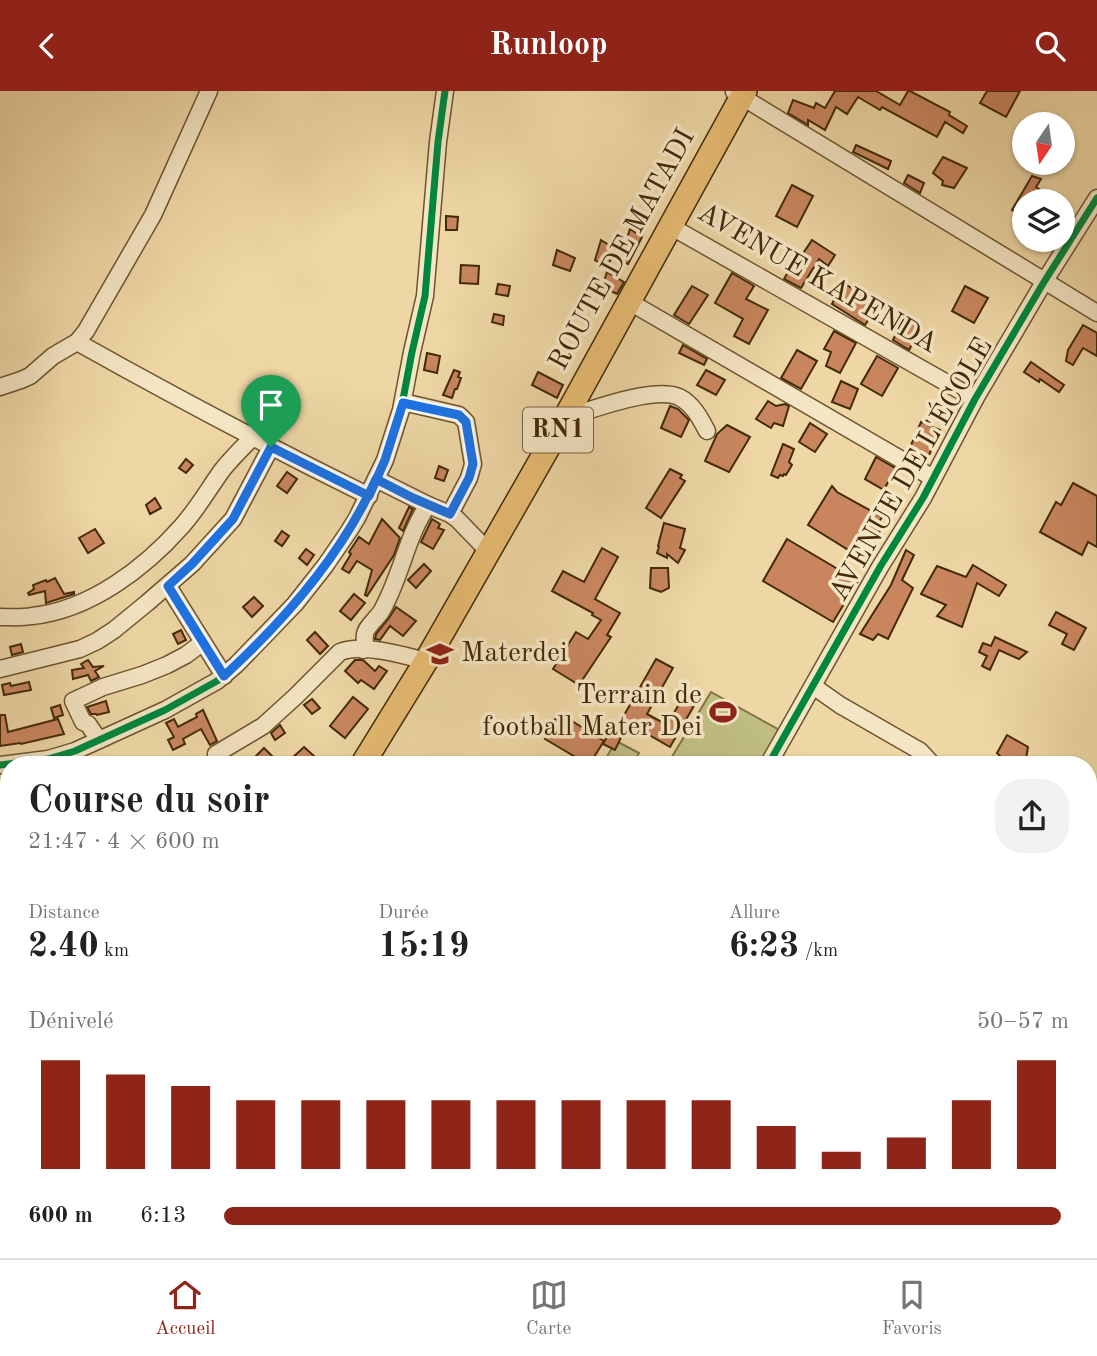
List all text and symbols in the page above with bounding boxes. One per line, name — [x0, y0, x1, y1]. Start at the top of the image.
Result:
icon: back — [28, 27, 66, 65]
icon: search — [1031, 27, 1069, 65]
text: Runloop — [489, 30, 608, 62]
north arrow — [1012, 112, 1074, 175]
map controls — [1012, 112, 1075, 252]
street label: ROUTE DE MATADI — [545, 125, 701, 375]
button: layers — [1012, 189, 1075, 252]
street label: AVENUE KAPENDA — [692, 199, 942, 359]
street label: AVENUE DE L'ÉCOLE — [821, 331, 999, 606]
pin — [241, 375, 301, 447]
icon: arrive — [252, 386, 290, 424]
road number: RN1 — [523, 407, 593, 453]
school or university icon: Materdei — [425, 639, 455, 669]
place label: Materdei — [461, 640, 568, 668]
place label: Terrain de football Mater Dei — [482, 682, 702, 742]
sports icon: Terrain de football Mater Dei — [708, 697, 738, 727]
button: share — [995, 779, 1069, 853]
text: Course du soir — [28, 783, 270, 821]
text: 21:47 · 4 × 600 m — [28, 830, 220, 853]
text: Distance — [28, 904, 100, 923]
text: Durée — [378, 904, 429, 923]
text: Allure — [729, 904, 780, 923]
text: 2.40 — [28, 929, 99, 964]
text: 15:19 — [378, 929, 469, 964]
text: 6:23 — [729, 929, 799, 964]
text: km — [99, 942, 129, 961]
text: /km — [799, 942, 838, 961]
text: Dénivelé — [28, 1010, 114, 1033]
text: 50–57 m — [977, 1010, 1069, 1033]
text: 600 m — [28, 1204, 93, 1227]
text: 6:13 — [140, 1204, 186, 1227]
tab: Accueil — [155, 1276, 215, 1341]
tab: Carte — [526, 1276, 571, 1341]
tab: Favoris — [882, 1276, 942, 1341]

